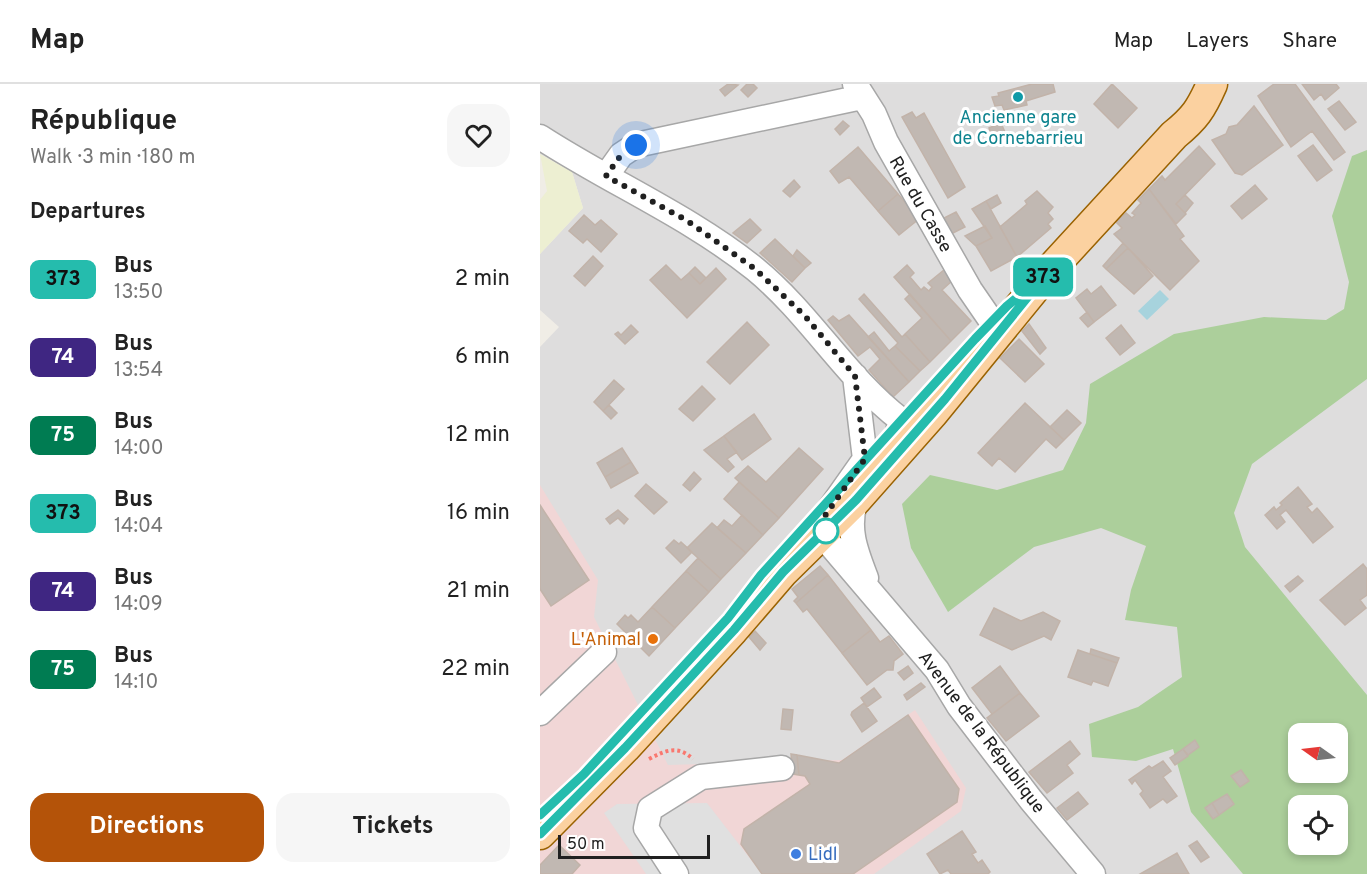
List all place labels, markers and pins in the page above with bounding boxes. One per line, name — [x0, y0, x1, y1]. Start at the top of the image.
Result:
marker: Ancienne gare de Cornebarrieu — [1011, 90, 1025, 104]
place label: Ancienne gare de Cornebarrieu — [952, 107, 1084, 151]
unlabelled marker — [813, 518, 839, 544]
place label: L'Animal — [571, 629, 641, 652]
marker: L'Animal — [646, 632, 660, 646]
place label: Lidl — [808, 844, 837, 867]
marker: Lidl — [789, 847, 803, 861]

